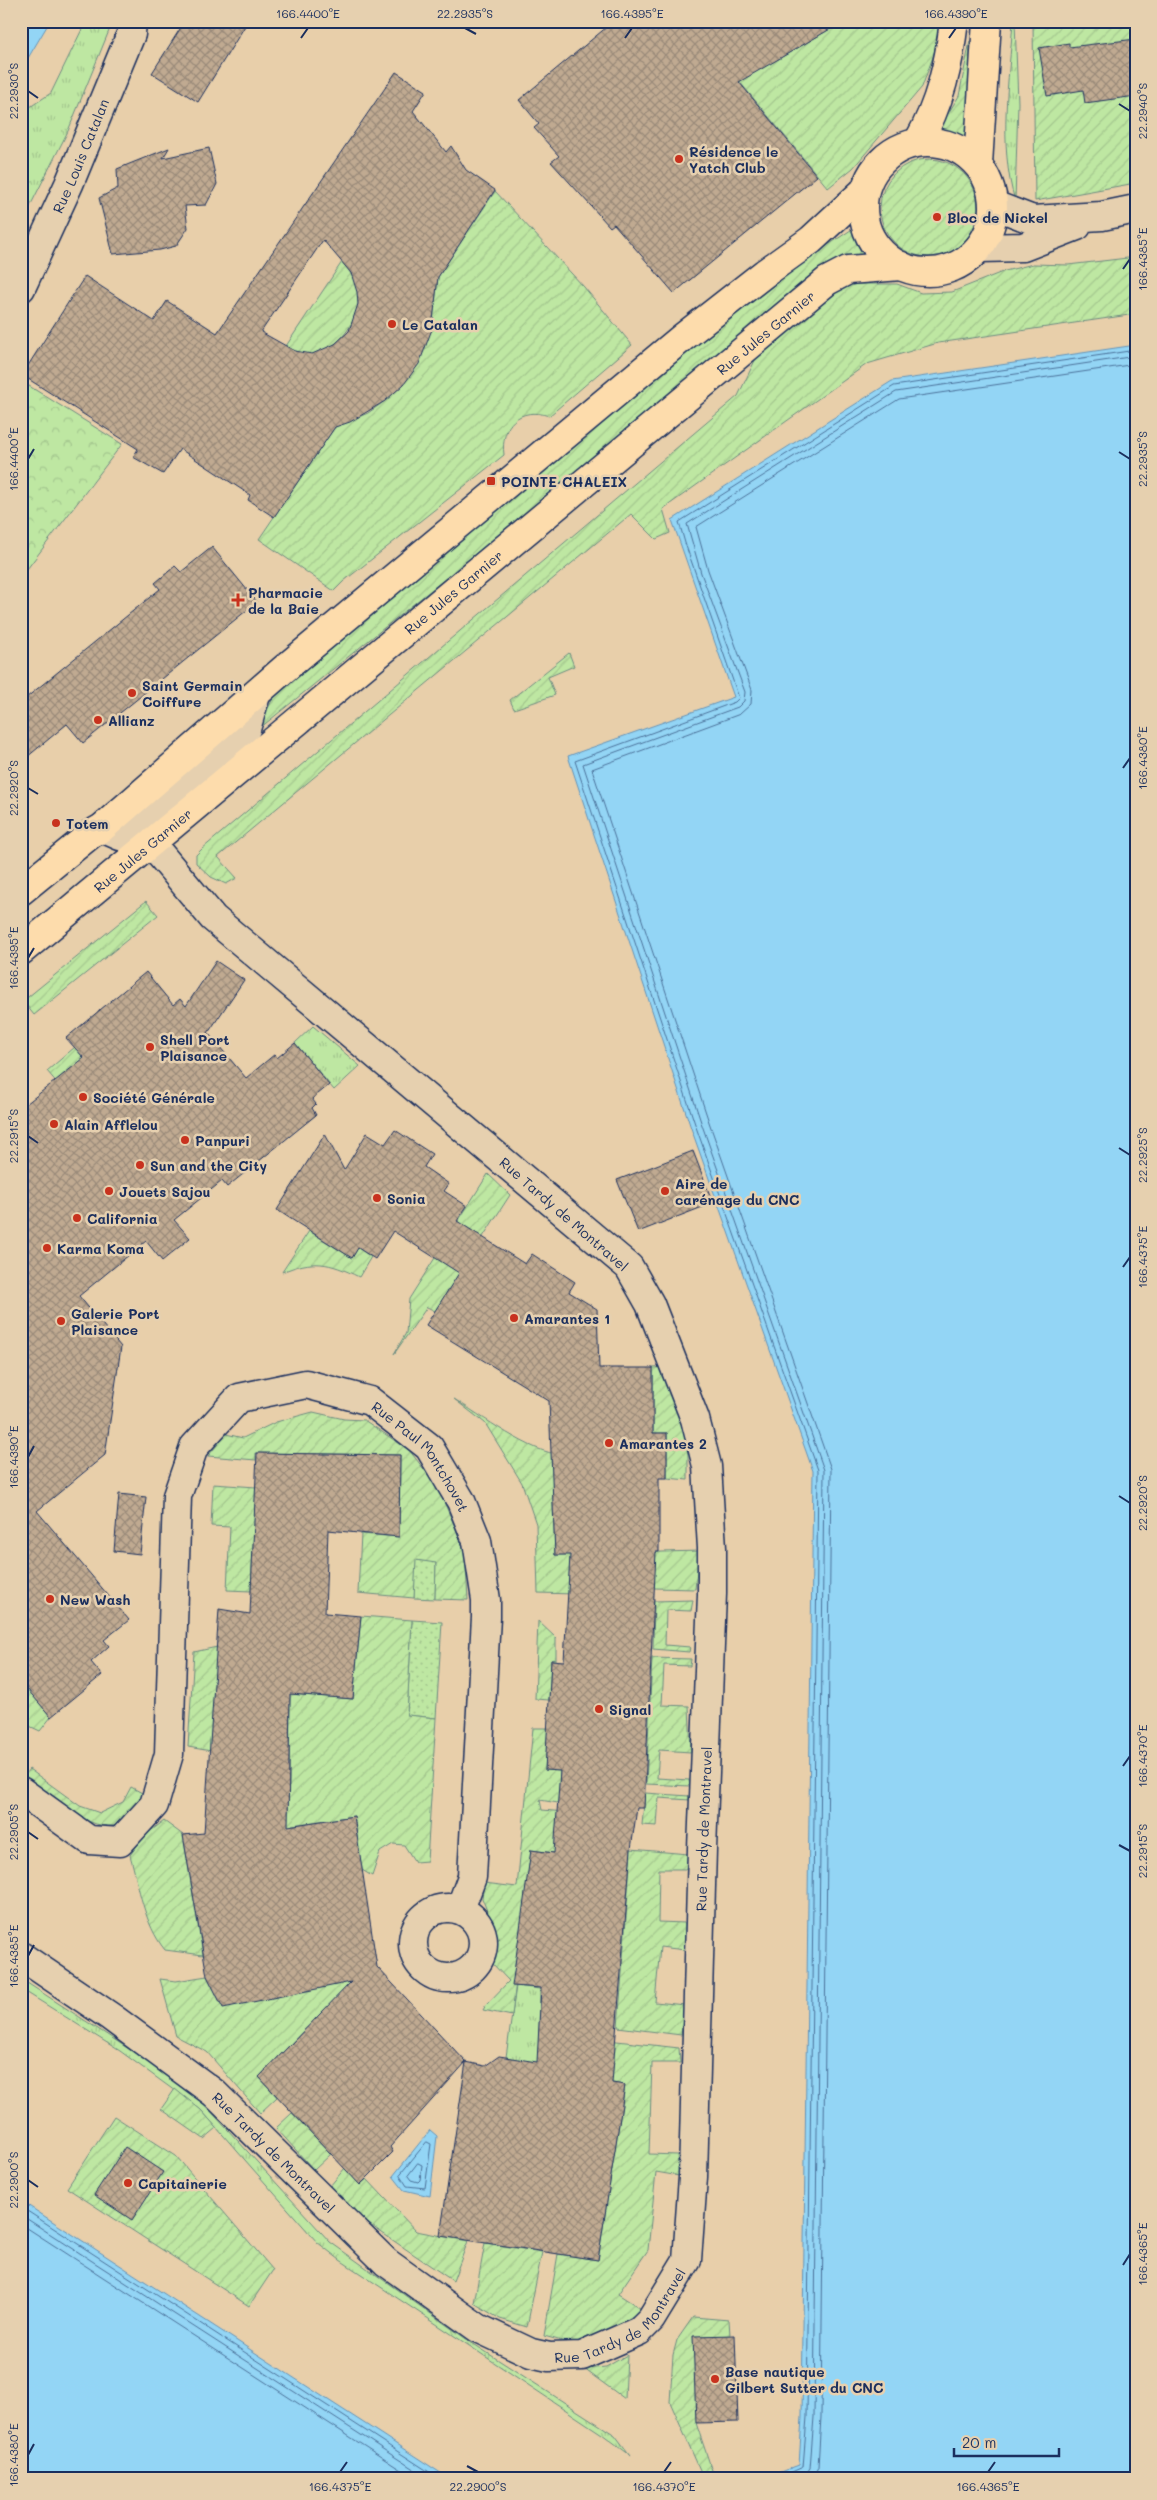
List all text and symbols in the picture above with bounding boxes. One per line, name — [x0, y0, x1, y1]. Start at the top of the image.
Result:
text: 166.4400°E — [276, 5, 340, 21]
text: 22.2935°S — [437, 5, 493, 21]
text: 166.4395°E — [600, 5, 664, 21]
text: 166.4390°E — [924, 5, 988, 21]
text: 22.2930°S — [5, 63, 21, 119]
text: 22.2940°S — [1134, 83, 1150, 139]
street label: Rue Louis Catalan — [47, 96, 113, 216]
place label: Résidence le Yatch Club — [689, 142, 778, 177]
marker: Résidence le Yatch Club — [673, 153, 685, 165]
place label: Bloc de Nickel — [947, 208, 1048, 227]
marker: Bloc de Nickel — [931, 211, 943, 223]
text: 166.4385°E — [1134, 227, 1150, 291]
street label: Rue Jules Garnier — [712, 286, 819, 379]
place label: Le Catalan — [402, 315, 478, 334]
marker: Le Catalan — [386, 318, 398, 330]
text: 166.4400°E — [5, 427, 21, 491]
text: 22.2935°S — [1134, 431, 1150, 487]
place label: POINTE CHALEIX — [501, 472, 627, 491]
marker: POINTE CHALEIX — [485, 475, 497, 487]
street label: Rue Jules Garnier — [400, 545, 506, 638]
place label: Pharmacie de la Baie — [248, 583, 323, 618]
marker: Pharmacie de la Baie — [232, 594, 244, 606]
place label: Saint Germain Coiffure — [142, 676, 242, 711]
marker: Saint Germain Coiffure — [126, 687, 138, 699]
place label: Allianz — [108, 711, 155, 730]
marker: Allianz — [92, 714, 104, 726]
text: 166.4380°E — [1134, 726, 1150, 790]
text: 22.2920°S — [5, 760, 21, 816]
street label: Rue Jules Garnier — [89, 804, 196, 896]
place label: Totem — [66, 814, 108, 833]
marker: Totem — [50, 817, 62, 829]
text: 166.4395°E — [5, 926, 21, 990]
place label: Shell Port Plaisance — [160, 1030, 229, 1065]
marker: Shell Port Plaisance — [144, 1041, 156, 1053]
place label: Société Générale — [93, 1088, 215, 1107]
marker: Société Générale — [77, 1091, 89, 1103]
text: 22.2915°S — [5, 1109, 21, 1163]
place label: Alain Afflelou — [64, 1115, 158, 1134]
marker: Alain Afflelou — [48, 1118, 60, 1130]
text: 22.2925°S — [1134, 1127, 1150, 1183]
place label: Panpuri — [195, 1131, 250, 1150]
marker: Panpuri — [179, 1134, 191, 1146]
street label: Rue Tardy de Montravel — [496, 1153, 632, 1275]
place label: Sun and the City — [150, 1156, 267, 1175]
marker: Sun and the City — [134, 1159, 146, 1171]
place label: Aire de carénage du CNC — [675, 1174, 799, 1209]
place label: Jouets Sajou — [119, 1182, 211, 1201]
marker: Jouets Sajou — [103, 1185, 115, 1197]
marker: Aire de carénage du CNC — [659, 1185, 671, 1197]
place label: Sonia — [387, 1189, 426, 1208]
marker: Sonia — [371, 1192, 383, 1204]
place label: California — [87, 1209, 158, 1228]
marker: California — [71, 1212, 83, 1224]
text: 166.4375°E — [1134, 1226, 1150, 1288]
place label: Karma Koma — [57, 1239, 145, 1258]
marker: Karma Koma — [41, 1242, 53, 1254]
place label: Galerie Port Plaisance — [71, 1304, 159, 1339]
place label: Amarantes 1 — [524, 1309, 610, 1328]
marker: Amarantes 1 — [508, 1312, 520, 1324]
marker: Galerie Port Plaisance — [55, 1315, 67, 1327]
street label: Rue Paul Montchovet — [368, 1397, 474, 1514]
text: 166.4390°E — [5, 1425, 21, 1489]
place label: Amarantes 2 — [619, 1434, 707, 1453]
marker: Amarantes 2 — [603, 1437, 615, 1449]
text: 22.2920°S — [1134, 1475, 1150, 1531]
place label: New Wash — [60, 1590, 131, 1609]
marker: New Wash — [44, 1593, 56, 1605]
place label: Signal — [609, 1700, 651, 1719]
marker: Signal — [593, 1703, 605, 1715]
text: 166.4370°E — [1134, 1724, 1150, 1788]
street label: Rue Tardy de Montravel — [691, 1746, 716, 1911]
text: 22.2905°S — [5, 1804, 21, 1860]
text: 22.2915°S — [1134, 1824, 1150, 1878]
text: 166.4385°E — [5, 1924, 21, 1988]
street label: Rue Tardy de Montravel — [209, 2087, 340, 2217]
text: 22.2900°S — [5, 2151, 21, 2208]
place label: Capitainerie — [138, 2174, 227, 2193]
marker: Capitainerie — [122, 2177, 134, 2189]
text: 166.4365°E — [1134, 2222, 1150, 2286]
street label: Rue Tardy de Montravel — [554, 2264, 689, 2366]
place label: Base nautique Gilbert Sutter du CNC — [725, 2362, 883, 2397]
marker: Base nautique Gilbert Sutter du CNC — [709, 2373, 721, 2385]
text: 166.4380°E — [5, 2423, 21, 2487]
scale bar — [954, 2425, 1060, 2457]
text: 20 m — [962, 2432, 996, 2452]
text: 166.4375°E — [309, 2478, 371, 2494]
text: 22.2900°S — [450, 2478, 507, 2494]
text: 166.4370°E — [632, 2478, 696, 2494]
text: 166.4365°E — [956, 2478, 1020, 2494]

